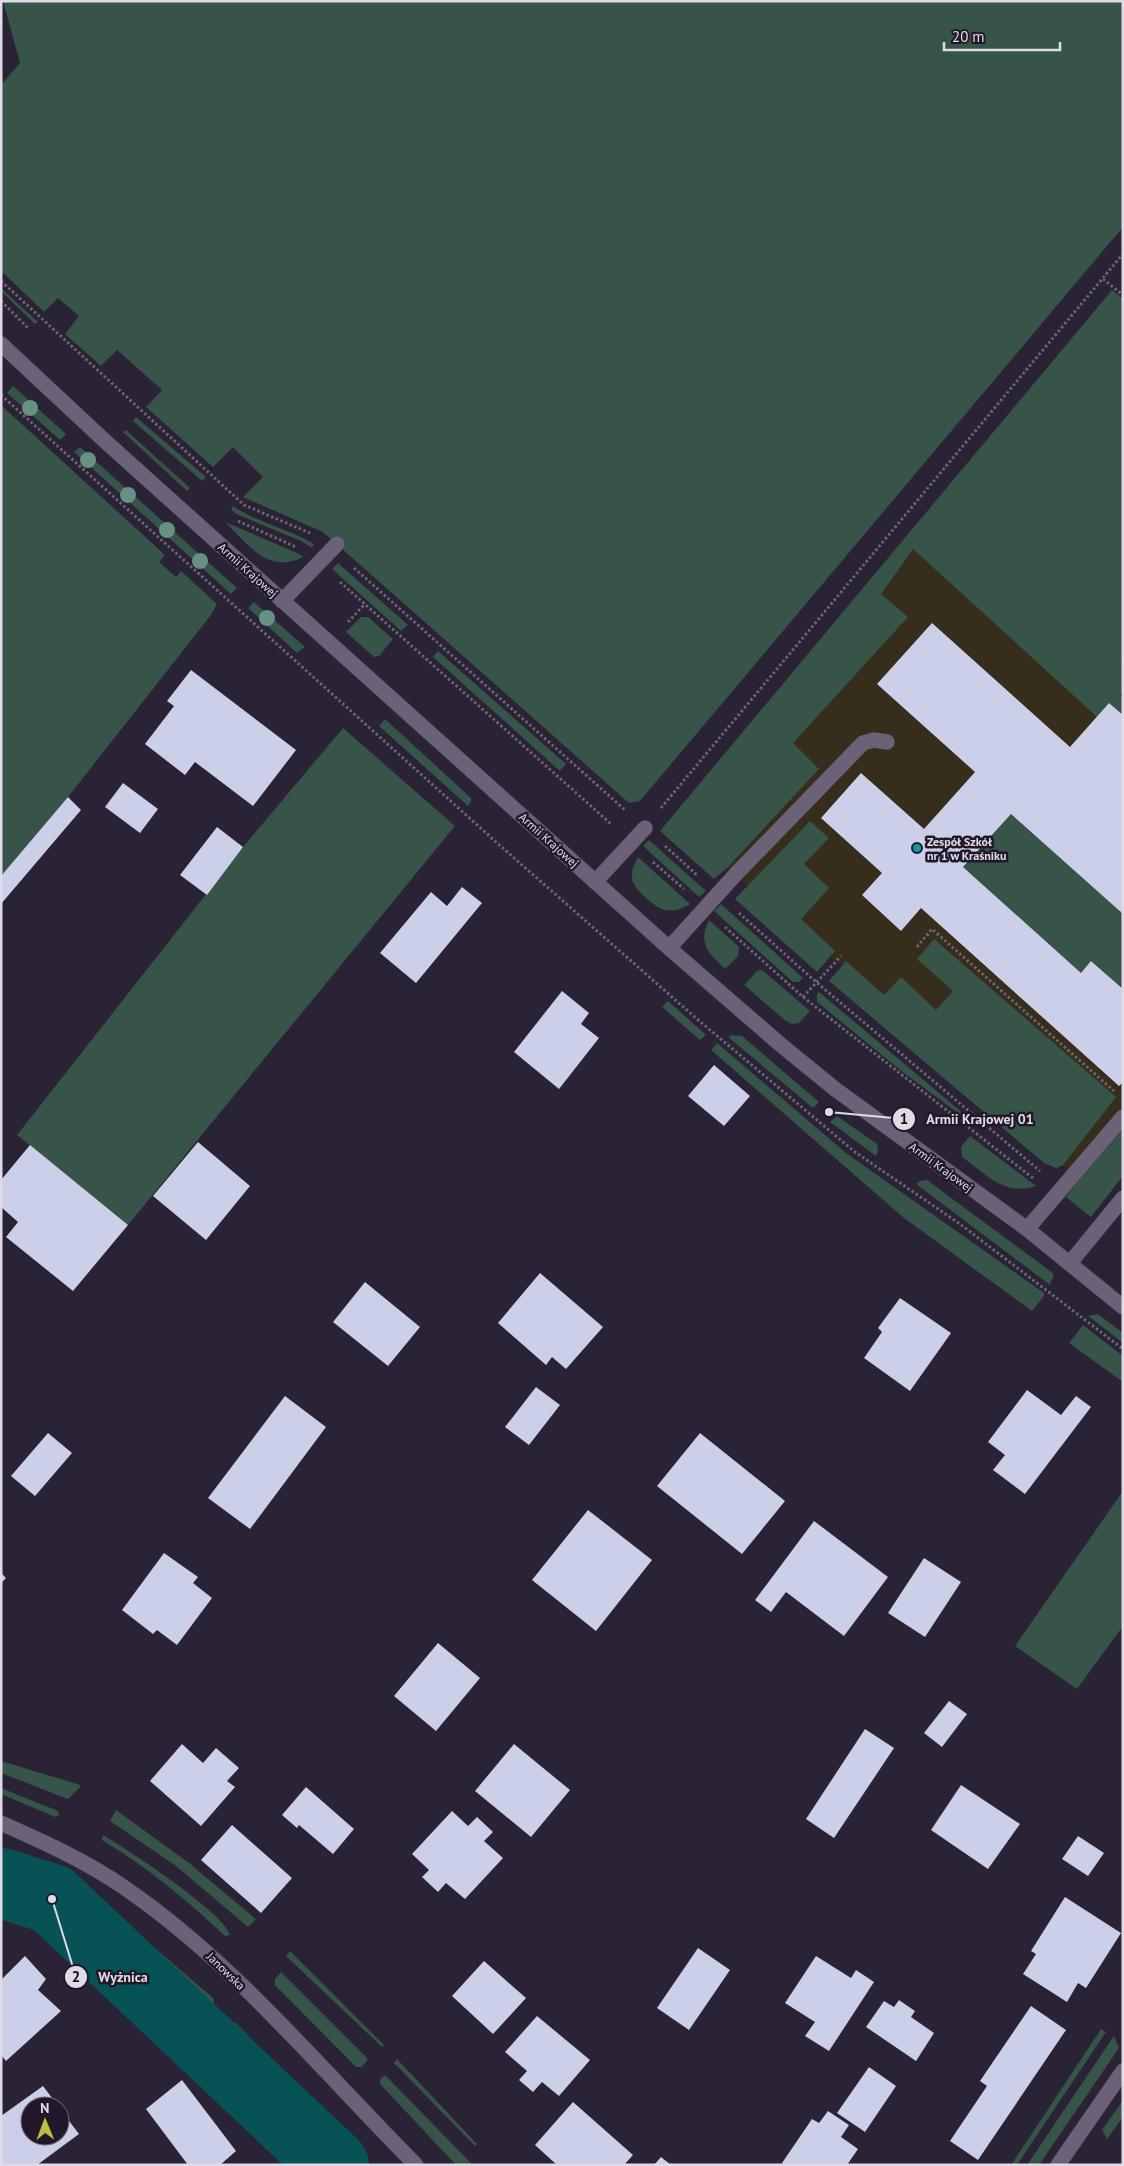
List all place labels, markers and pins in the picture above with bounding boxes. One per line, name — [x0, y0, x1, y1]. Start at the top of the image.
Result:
place label: Zespół Szkół nr 1 w Kraśniku — [927, 834, 1006, 863]
marker: Zespół Szkół nr 1 w Kraśniku — [911, 842, 923, 854]
callout: Armii Krajowej 01 — [891, 1104, 1044, 1133]
callout: Wyżnica — [63, 1962, 158, 1991]

